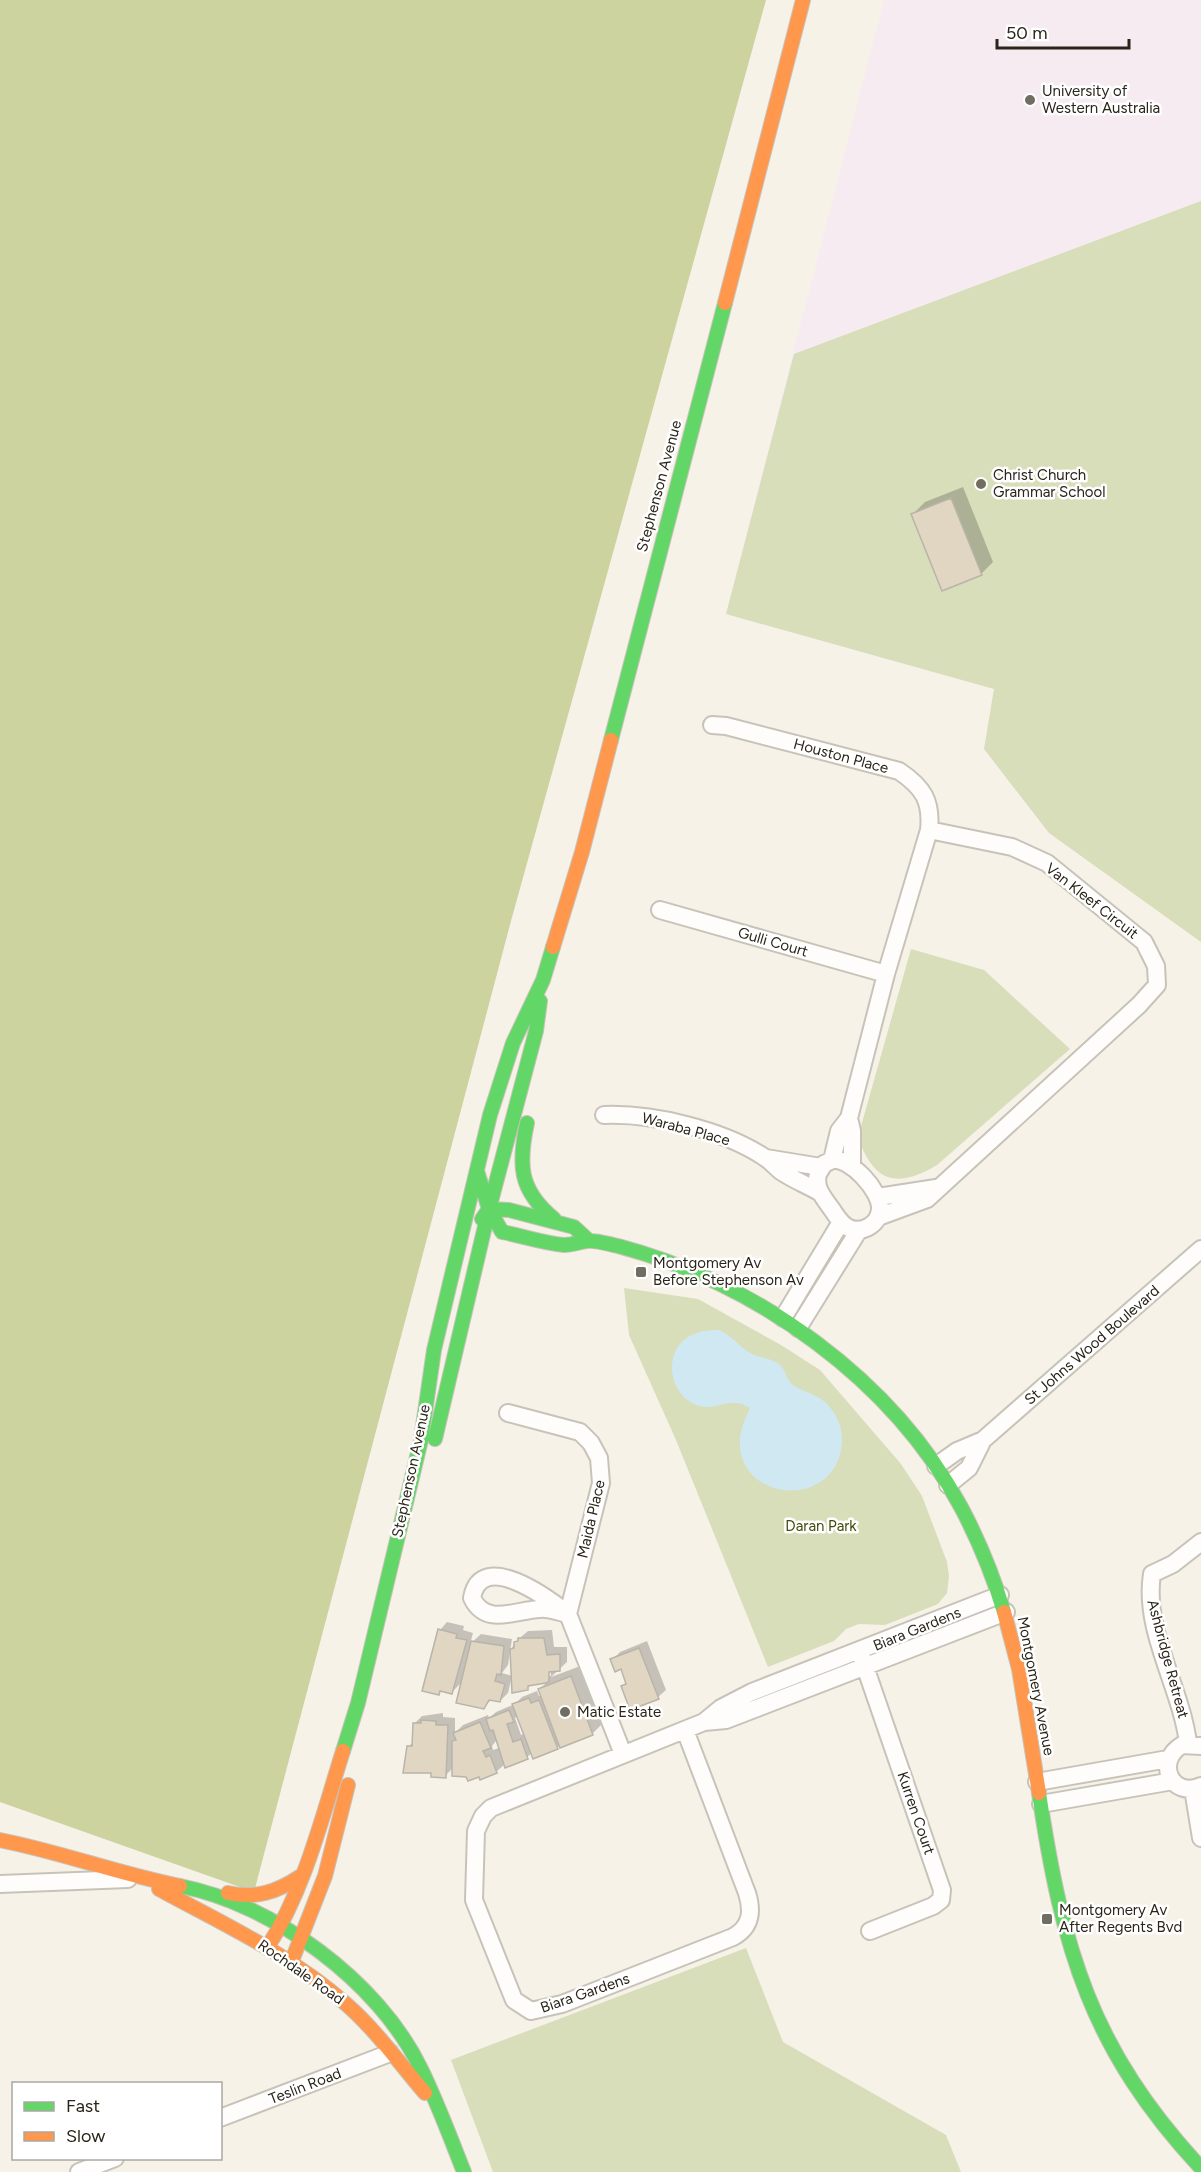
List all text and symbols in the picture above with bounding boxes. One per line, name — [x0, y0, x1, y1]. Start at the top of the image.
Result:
scale bar — [997, 12, 1129, 50]
text: 50 m — [1006, 22, 1048, 44]
place label: University of Western Australia — [1042, 82, 1160, 117]
marker: University of Western Australia — [1023, 93, 1037, 107]
street label: Stephenson Avenue — [633, 418, 685, 554]
place label: Christ Church Grammar School — [993, 466, 1105, 501]
marker: Christ Church Grammar School — [974, 477, 988, 491]
street label: Houston Place — [791, 735, 891, 777]
street label: Van Kleef Circuit — [1042, 859, 1142, 943]
street label: Gulli Court — [736, 923, 810, 961]
street label: Waraba Place — [640, 1109, 732, 1149]
place label: Montgomery Av Before Stephenson Av — [653, 1254, 804, 1289]
marker: Montgomery Av Before Stephenson Av — [634, 1265, 648, 1279]
street label: St Johns Wood Boulevard — [1021, 1282, 1163, 1408]
street label: Stephenson Avenue — [388, 1403, 434, 1539]
street label: Maida Place — [573, 1478, 609, 1560]
park label: Daran Park — [785, 1517, 857, 1535]
street label: Ashbridge Retreat — [1143, 1598, 1193, 1721]
street label: Biara Gardens — [870, 1603, 964, 1655]
street label: Montgomery Avenue — [1014, 1615, 1058, 1757]
place label: Matic Estate — [577, 1703, 661, 1721]
marker: Matic Estate — [558, 1705, 572, 1719]
street label: Kurren Court — [893, 1769, 939, 1857]
place label: Montgomery Av After Regents Bvd — [1059, 1901, 1182, 1936]
marker: Montgomery Av After Regents Bvd — [1040, 1912, 1054, 1926]
street label: Rochdale Road — [255, 1936, 347, 2008]
street label: Biara Gardens — [538, 1969, 632, 2017]
street label: Teslin Road — [266, 2064, 344, 2108]
legend — [12, 2082, 222, 2160]
text: Fast — [66, 2095, 100, 2117]
text: Slow — [66, 2125, 105, 2147]

